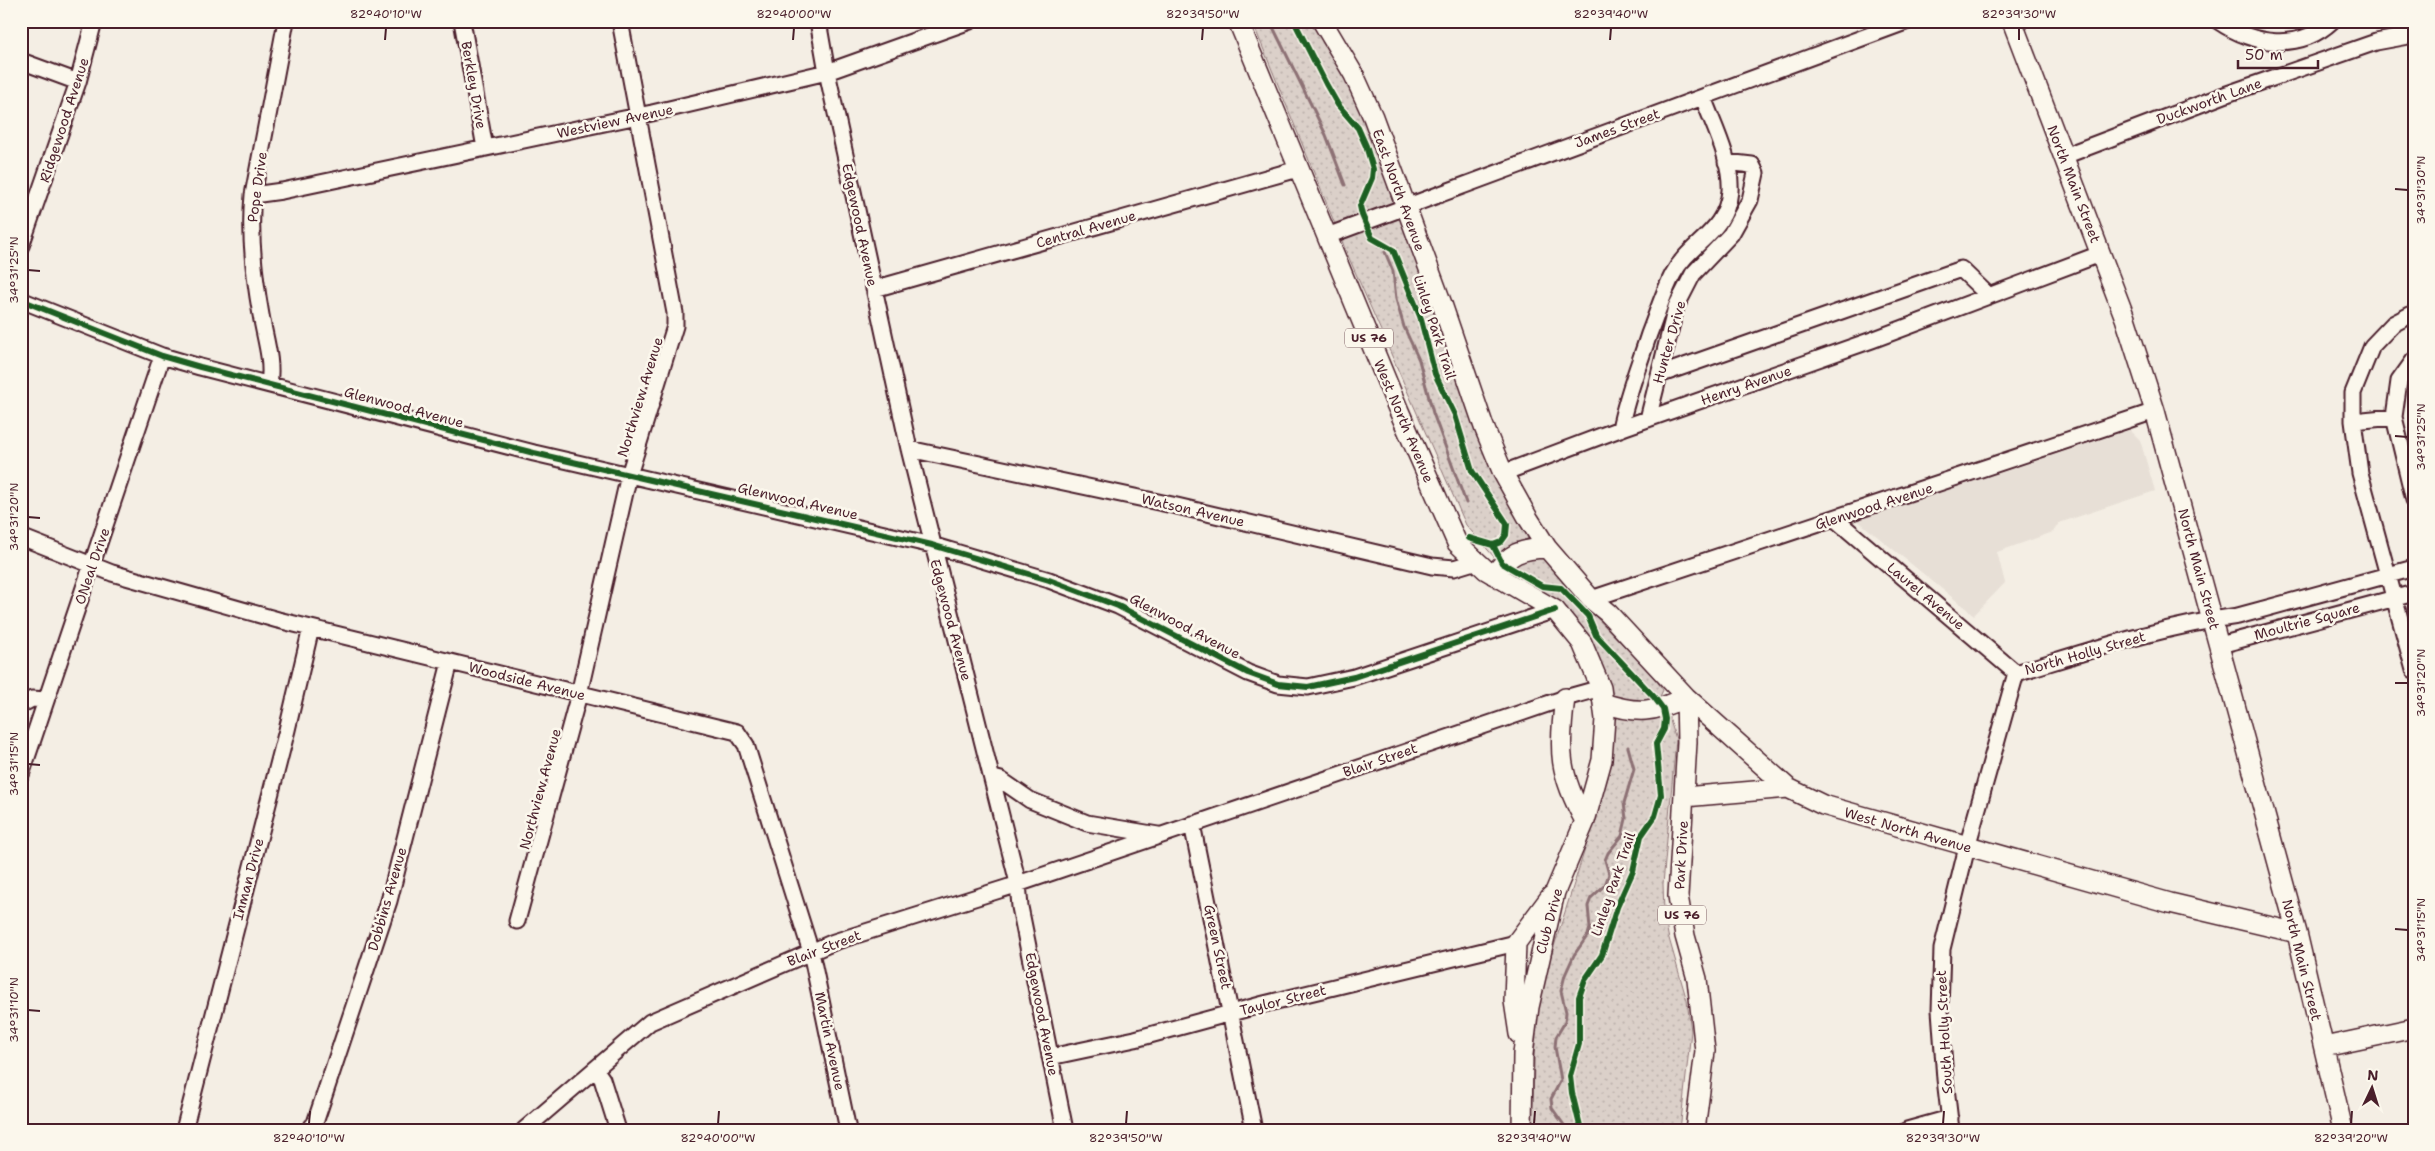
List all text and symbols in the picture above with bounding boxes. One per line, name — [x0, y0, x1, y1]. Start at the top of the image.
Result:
text: 82°40'10"W — [350, 6, 422, 22]
text: 82°40'00"W — [756, 6, 832, 22]
text: 82°39'50"W — [1166, 6, 1240, 22]
text: 82°39'40"W — [1574, 6, 1648, 22]
text: 82°39'30"W — [1982, 6, 2056, 22]
scale bar — [2238, 38, 2318, 70]
street label: Berkley Drive — [457, 40, 491, 130]
text: 50 m — [2245, 45, 2283, 65]
street label: Ridgewood Avenue — [35, 55, 93, 185]
street label: Duckworth Lane — [2154, 74, 2264, 128]
street label: Westview Avenue — [555, 100, 675, 142]
street label: James Street — [1572, 104, 1662, 152]
street label: North Main Street — [2043, 123, 2105, 245]
street label: East North Avenue — [1369, 127, 1429, 254]
street label: Pope Drive — [243, 150, 271, 223]
text: 34°31'30"N — [2413, 156, 2429, 224]
street label: Edgewood Avenue — [838, 162, 882, 288]
street label: Central Avenue — [1034, 206, 1138, 252]
text: 34°31'25"N — [6, 236, 22, 304]
street label: Linley Park Trail — [1410, 272, 1461, 382]
street label: Hunter Drive — [1649, 298, 1689, 386]
road number: US 76 — [1345, 328, 1393, 348]
street label: Northview Avenue — [613, 335, 667, 459]
street label: West North Avenue — [1370, 357, 1438, 485]
street label: Henry Avenue — [1698, 361, 1794, 409]
street label: Glenwood Avenue — [342, 382, 466, 432]
text: 34°31'25"N — [2413, 403, 2429, 471]
street label: Glenwood Avenue — [736, 478, 860, 524]
street label: Glenwood Avenue — [1813, 478, 1935, 534]
text: 34°31'20"N — [6, 483, 22, 551]
street label: Watson Avenue — [1140, 489, 1246, 531]
street label: North Main Street — [2174, 506, 2224, 632]
street label: ONeal Drive — [70, 525, 114, 607]
street label: Edgewood Avenue — [926, 557, 976, 683]
street label: Laurel Avenue — [1883, 558, 1969, 634]
street label: Glenwood Avenue — [1127, 589, 1244, 663]
street label: Moultrie Square — [2252, 598, 2362, 644]
street label: North Holly Street — [2022, 627, 2148, 679]
text: 34°31'20"N — [2413, 649, 2429, 717]
street label: Woodside Avenue — [467, 658, 587, 704]
street label: Northview Avenue — [515, 726, 565, 851]
text: 34°31'15"N — [6, 732, 22, 796]
street label: Blair Street — [1340, 739, 1420, 781]
street label: West North Avenue — [1842, 803, 1974, 857]
street label: Park Drive — [1670, 820, 1692, 890]
street label: Linley Park Trail — [1587, 829, 1640, 938]
street label: Inman Drive — [228, 836, 268, 922]
street label: Dobbins Avenue — [364, 845, 410, 953]
street label: Club Drive — [1532, 886, 1567, 956]
street label: North Main Street — [2278, 897, 2326, 1023]
text: 34°31'15"N — [2413, 898, 2429, 962]
street label: Green Street — [1200, 903, 1236, 991]
road number: US 76 — [1658, 906, 1706, 924]
street label: Blair Street — [785, 926, 863, 970]
street label: Edgewood Avenue — [1021, 951, 1063, 1077]
street label: South Holly Street — [1932, 970, 1956, 1094]
text: 34°31'10"N — [6, 977, 22, 1043]
street label: Taylor Street — [1238, 981, 1328, 1019]
street label: Martin Avenue — [811, 990, 849, 1092]
north arrow — [2348, 1064, 2398, 1114]
text: N — [2367, 1066, 2379, 1084]
text: 82°40'10"W — [273, 1130, 345, 1146]
text: 82°40'00"W — [680, 1130, 756, 1146]
text: 82°39'50"W — [1089, 1130, 1163, 1146]
text: 82°39'40"W — [1497, 1130, 1571, 1146]
text: 82°39'30"W — [1906, 1130, 1980, 1146]
text: 82°39'20"W — [2314, 1130, 2388, 1146]

